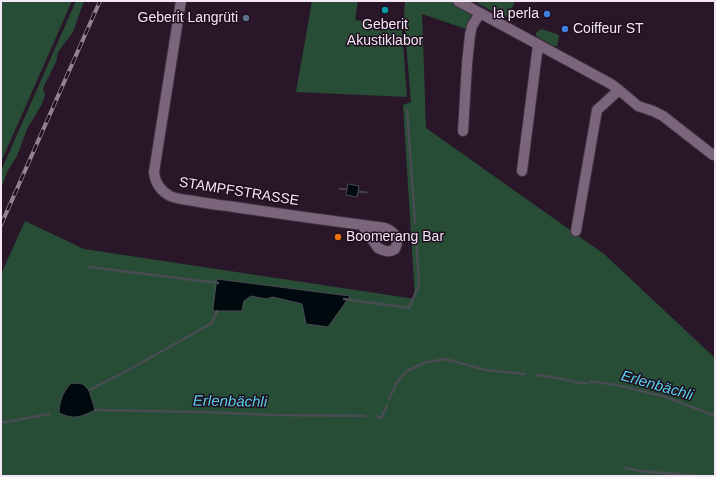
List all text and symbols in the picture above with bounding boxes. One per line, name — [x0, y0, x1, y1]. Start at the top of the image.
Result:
marker: Geberit Akustiklabor — [380, 5, 390, 15]
place label: la perla — [493, 6, 539, 22]
marker: la perla — [542, 9, 552, 19]
place label: Geberit Langrüti — [138, 10, 238, 26]
marker: Geberit Langrüti — [241, 13, 251, 23]
place label: Geberit Akustiklabor — [347, 17, 423, 50]
place label: Coiffeur ST — [573, 21, 644, 37]
marker: Coiffeur ST — [560, 24, 570, 34]
street label: STAMPFSTRASSE — [178, 174, 300, 210]
place label: Boomerang Bar — [346, 229, 444, 245]
marker: Boomerang Bar — [333, 232, 343, 242]
water label: Erlenbächli — [619, 367, 695, 405]
water label: Erlenbächli — [193, 392, 267, 412]

